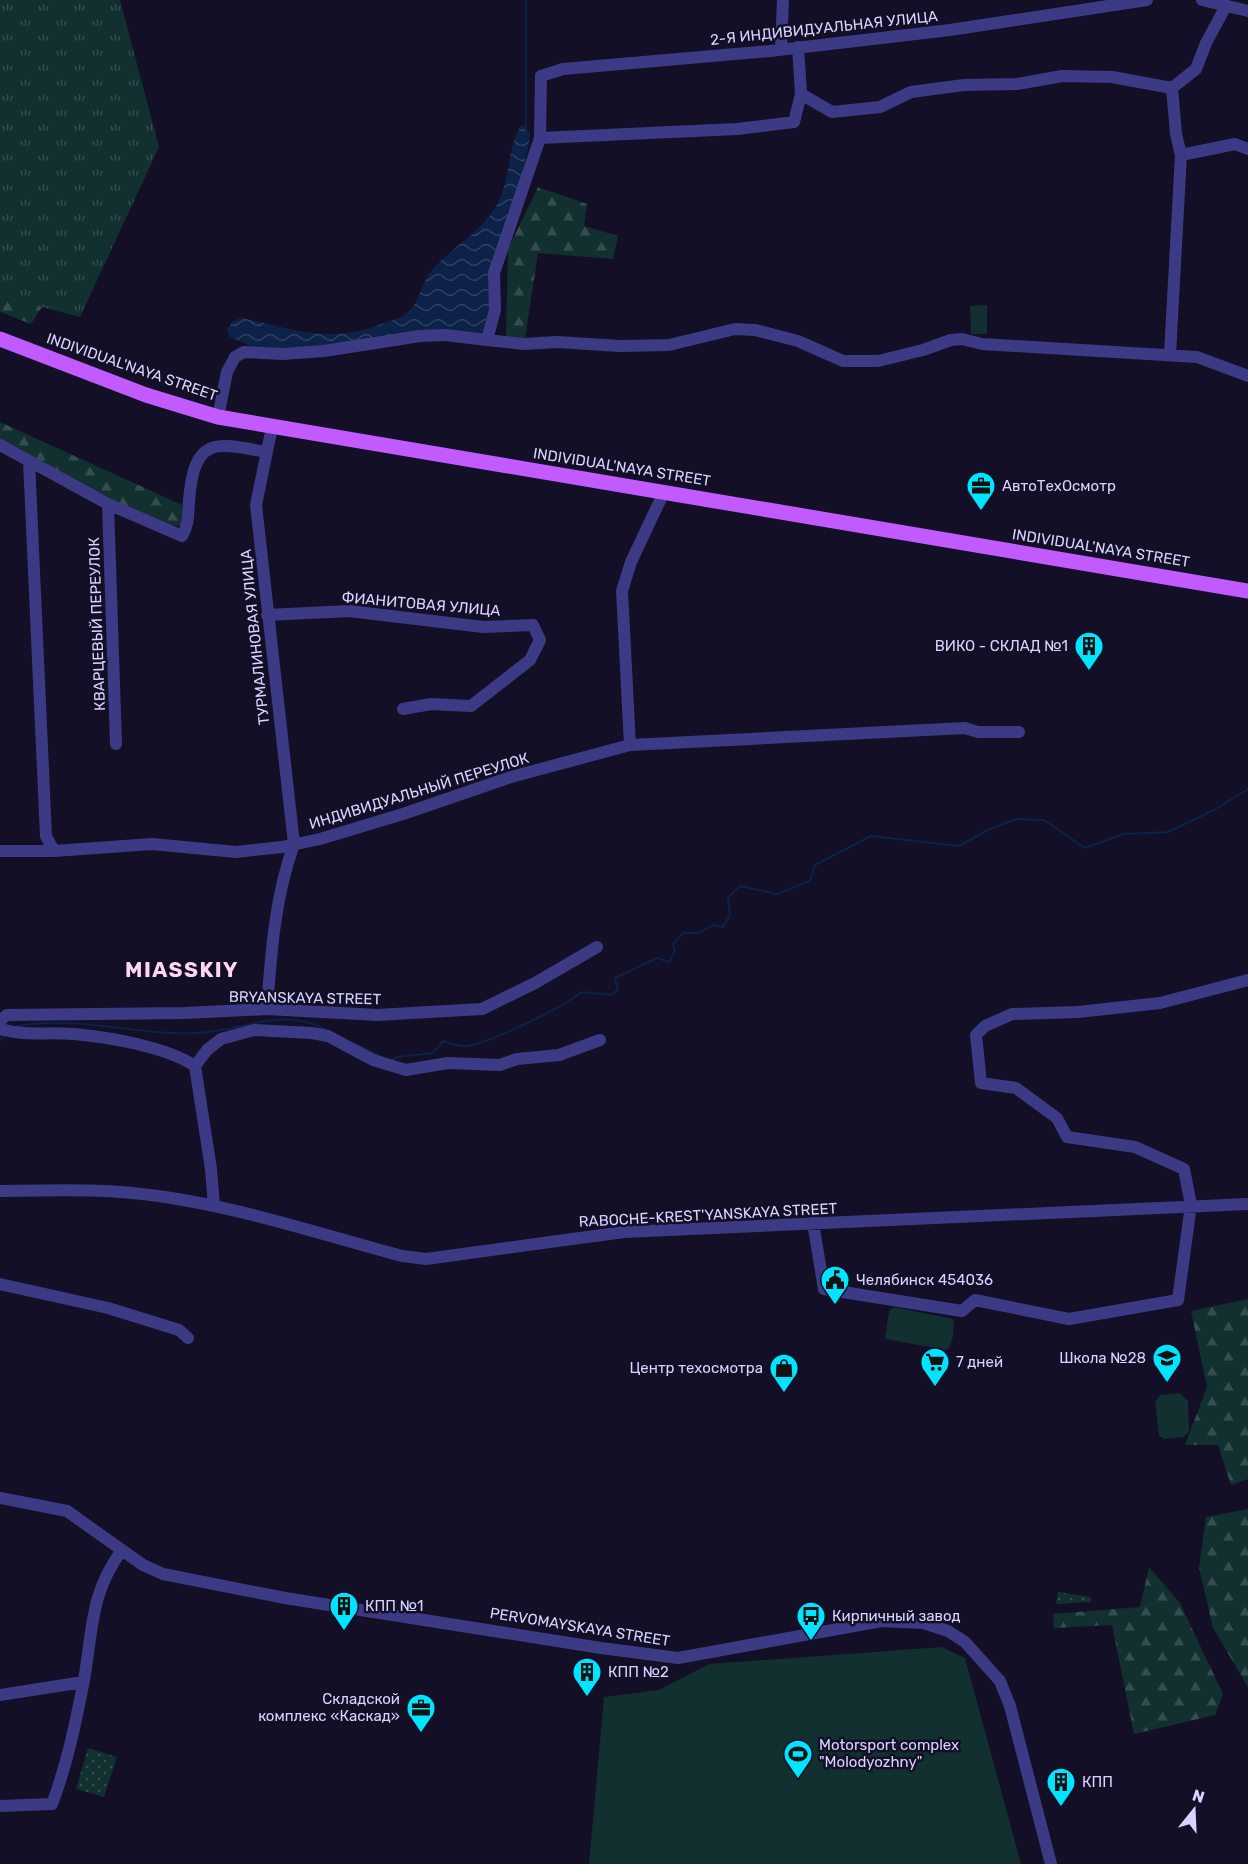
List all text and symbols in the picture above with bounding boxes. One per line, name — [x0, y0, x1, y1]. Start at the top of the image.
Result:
street label: 2-Я ИНДИВИДУАЛЬНАЯ УЛИЦА — [709, 7, 939, 49]
street label: INDIVIDUAL'NAYA STREET — [44, 329, 220, 405]
street label: INDIVIDUAL'NAYA STREET — [532, 444, 712, 490]
office icon: АвтоТехОсмотр — [965, 470, 997, 512]
place label: АвтоТехОсмотр — [1002, 477, 1116, 495]
street label: INDIVIDUAL'NAYA STREET — [1011, 525, 1191, 571]
street label: КВАРЦЕВЫЙ ПЕРЕУЛОК — [85, 536, 109, 711]
street label: ТУРМАЛИНОВАЯ УЛИЦА — [237, 548, 273, 726]
street label: ФИАНИТОВАЯ УЛИЦА — [341, 588, 501, 620]
building icon: ВИКО - СКЛАД №1 — [1073, 630, 1105, 672]
place label: ВИКО - СКЛАД №1 — [935, 637, 1068, 655]
street label: ИНДИВИДУАЛЬНЫЙ ПЕРЕУЛОК — [307, 749, 531, 833]
district label: MIASSKIY — [125, 957, 239, 982]
street label: BRYANSKAYA STREET — [229, 988, 382, 1008]
street label: RABOCHE-KREST'YANSKAYA STREET — [578, 1199, 838, 1231]
public building icon: Челябинск 454036 — [819, 1264, 851, 1306]
place label: Челябинск 454036 — [856, 1271, 993, 1289]
school or university icon: Школа №28 — [1151, 1342, 1183, 1384]
supermarket icon: 7 дней — [919, 1346, 951, 1388]
place label: Школа №28 — [1059, 1349, 1146, 1367]
shop icon: Центр техосмотра — [768, 1352, 800, 1394]
place label: 7 дней — [956, 1353, 1003, 1371]
place label: Центр техосмотра — [629, 1359, 763, 1377]
building icon: КПП №1 — [328, 1590, 360, 1632]
place label: КПП №1 — [365, 1597, 423, 1615]
bus stop icon: Кирпичный завод — [795, 1600, 827, 1642]
street label: PERVOMAYSKAYA STREET — [489, 1604, 672, 1650]
place label: Кирпичный завод — [832, 1607, 961, 1625]
building icon: КПП №2 — [571, 1656, 603, 1698]
place label: КПП №2 — [608, 1663, 669, 1681]
place label: Складской комплекс «Каскад» — [258, 1690, 400, 1725]
office icon: Складской комплекс «Каскад» — [405, 1692, 437, 1734]
place label: Motorsport complex "Molodyozhny" — [819, 1736, 959, 1771]
sports icon: Motorsport complex "Molodyozhny" — [782, 1738, 814, 1780]
building icon: КПП — [1045, 1766, 1077, 1808]
place label: КПП — [1082, 1773, 1113, 1791]
north arrow — [1164, 1780, 1224, 1840]
text: N — [1190, 1785, 1207, 1807]

